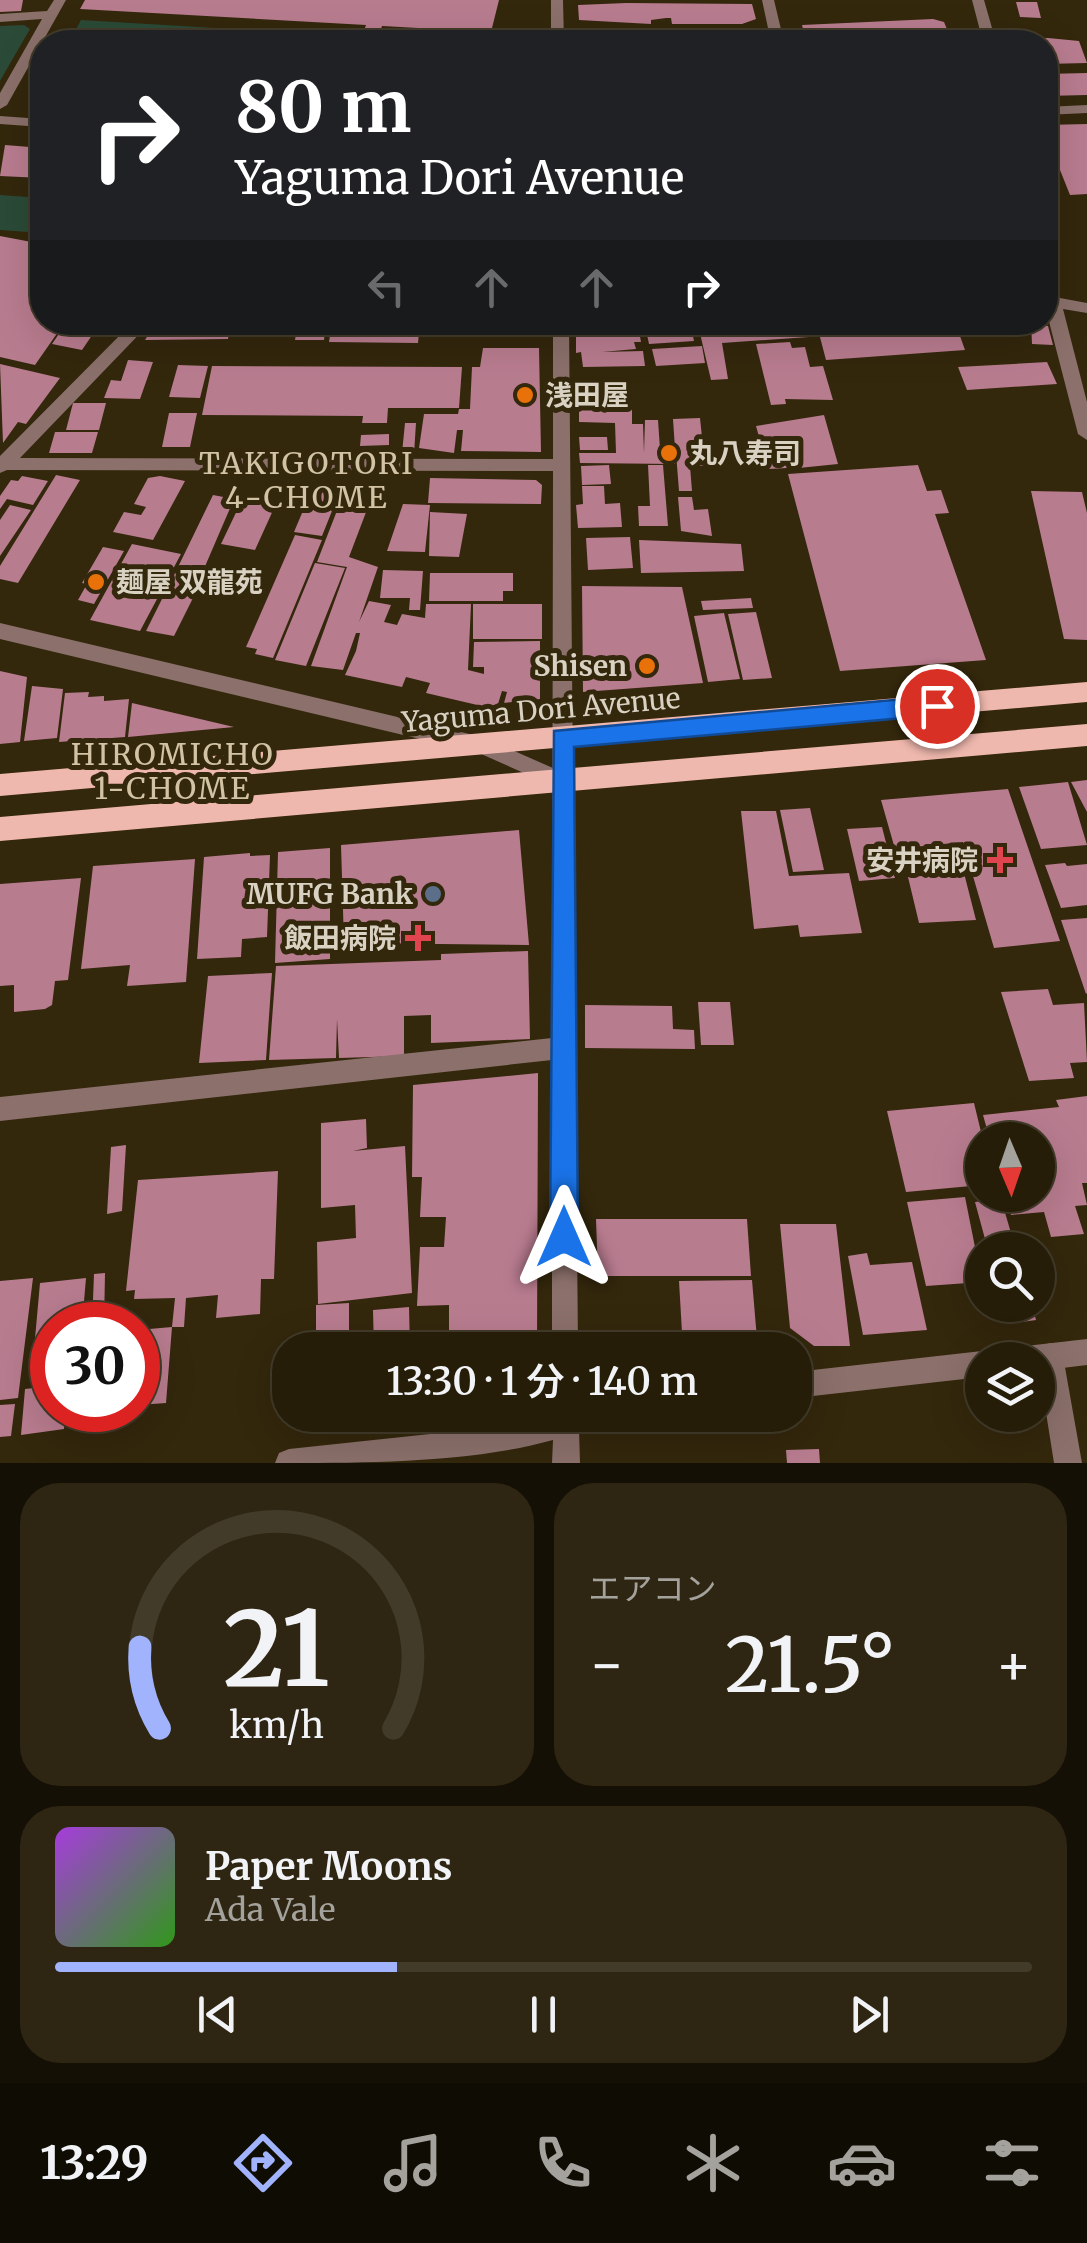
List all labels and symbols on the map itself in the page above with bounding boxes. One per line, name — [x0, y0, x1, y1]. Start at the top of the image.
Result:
place label: 浅田屋 — [545, 377, 629, 413]
marker: 浅田屋 — [514, 384, 536, 406]
place label: 丸八寿司 — [689, 435, 801, 471]
marker: 丸八寿司 — [658, 442, 680, 464]
district label: TAKIGOTORI 4-CHOME — [199, 444, 415, 516]
place label: 麺屋 双龍苑 — [116, 564, 263, 600]
marker: 麺屋 双龍苑 — [85, 571, 107, 593]
place label: Shisen — [534, 648, 627, 684]
marker: Shisen — [636, 655, 658, 677]
pin — [895, 664, 980, 749]
street label: Yaguma Dori Avenue — [399, 680, 682, 740]
district label: HIROMICHO 1-CHOME — [71, 735, 275, 807]
place label: 安井病院 — [866, 842, 978, 878]
marker: 安井病院 — [987, 847, 1013, 873]
place label: MUFG Bank — [247, 876, 414, 912]
marker: MUFG Bank — [422, 883, 444, 905]
place label: 飯田病院 — [284, 920, 396, 956]
marker: 飯田病院 — [405, 925, 431, 951]
north arrow — [965, 1122, 1055, 1212]
position arrow — [512, 1185, 616, 1289]
speed limit sign: 30 — [30, 1302, 160, 1432]

